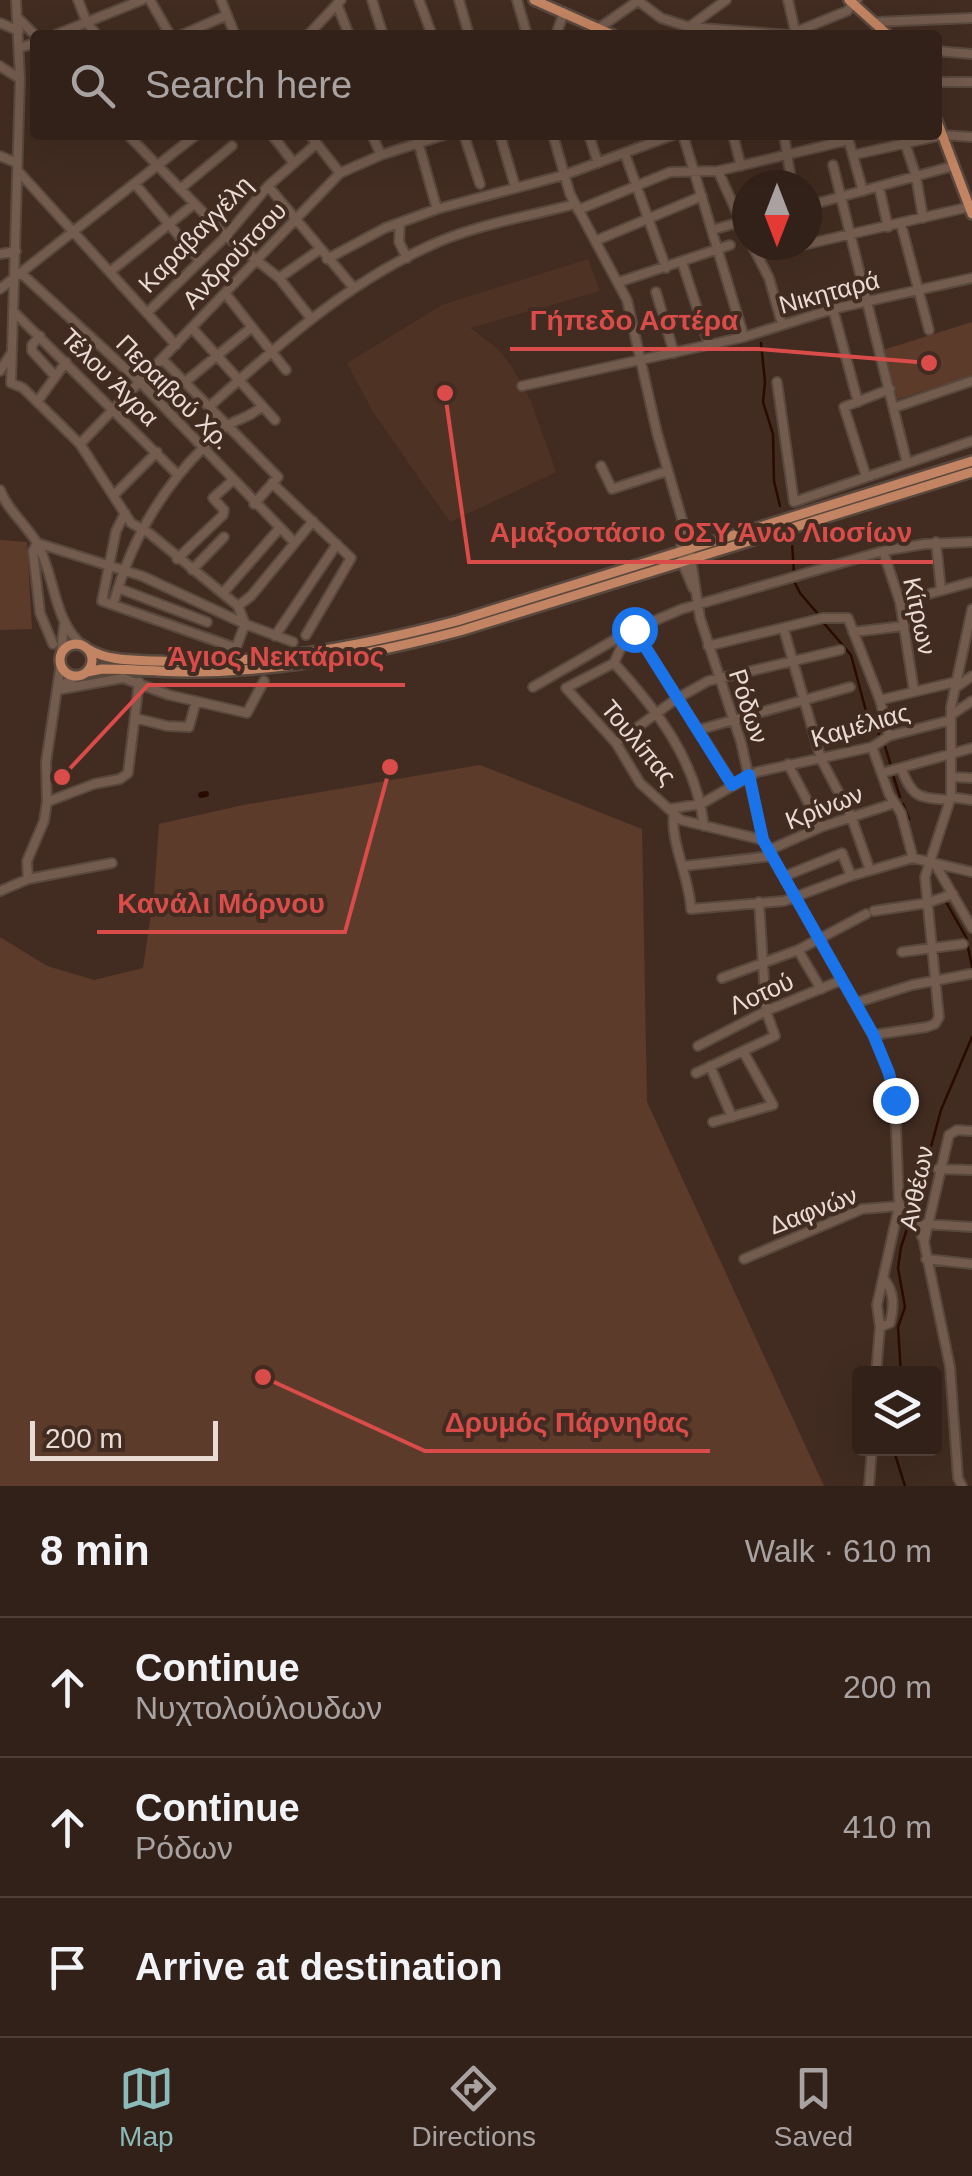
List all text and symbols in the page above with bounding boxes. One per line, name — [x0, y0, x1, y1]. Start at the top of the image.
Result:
search box — [30, 30, 942, 140]
icon: search — [65, 58, 120, 113]
text: Search here — [145, 64, 352, 106]
street label: Καραβαγγέλη — [133, 170, 257, 298]
north arrow — [732, 170, 822, 260]
street label: Ανδρούτσου — [176, 196, 292, 314]
street label: Νικηταρά — [776, 265, 882, 319]
callout: Γήπεδο Αστέρα — [510, 291, 759, 349]
text: Γήπεδο Αστέρα — [530, 305, 738, 336]
street label: Τέλου Άγρα — [55, 322, 165, 432]
street label: Περαιβού Χρ. — [111, 329, 237, 455]
callout: Αμαξοστάσιο ΟΣΥ Άνω Λιοσίων — [469, 504, 933, 562]
text: Αμαξοστάσιο ΟΣΥ Άνω Λιοσίων — [490, 517, 912, 548]
street label: Κίτρων — [898, 575, 942, 657]
route start — [612, 607, 658, 653]
callout: Άγιος Νεκτάριος — [148, 627, 405, 685]
text: Άγιος Νεκτάριος — [168, 641, 384, 672]
street label: Ρόδων — [724, 665, 774, 747]
street label: Τουλίπας — [596, 694, 682, 790]
street label: Καμέλιας — [808, 698, 912, 752]
street label: Κρίνων — [781, 779, 867, 835]
callout: Κανάλι Μόρνου — [97, 874, 345, 932]
text: Κανάλι Μόρνου — [117, 888, 325, 919]
street label: Λοτού — [725, 967, 797, 1019]
route end — [873, 1078, 919, 1124]
street label: Ανθέων — [893, 1143, 939, 1233]
street label: Δαφνών — [765, 1180, 861, 1240]
map controls — [852, 1366, 942, 1456]
button: layers — [852, 1366, 942, 1456]
callout: Δρυμός Πάρνηθας — [425, 1393, 710, 1451]
text: Δρυμός Πάρνηθας — [445, 1407, 689, 1438]
scale bar — [30, 1416, 218, 1460]
text: 200 m — [45, 1423, 123, 1454]
text: 8 min — [40, 1527, 150, 1574]
text: Walk · 610 m — [745, 1533, 932, 1569]
text: Continue — [135, 1647, 300, 1689]
icon: ahead — [40, 1660, 95, 1715]
text: 200 m — [843, 1669, 932, 1705]
text: Νυχτολούλουδων — [135, 1690, 382, 1726]
text: Continue — [135, 1787, 300, 1829]
icon: ahead — [40, 1800, 95, 1855]
text: 410 m — [843, 1809, 932, 1845]
text: Ρόδων — [135, 1830, 233, 1866]
icon: arrive — [40, 1940, 95, 1995]
text: Arrive at destination — [135, 1946, 502, 1988]
tab: Map — [119, 2061, 174, 2153]
tab: Directions — [412, 2061, 536, 2153]
tab: Saved — [774, 2061, 853, 2153]

